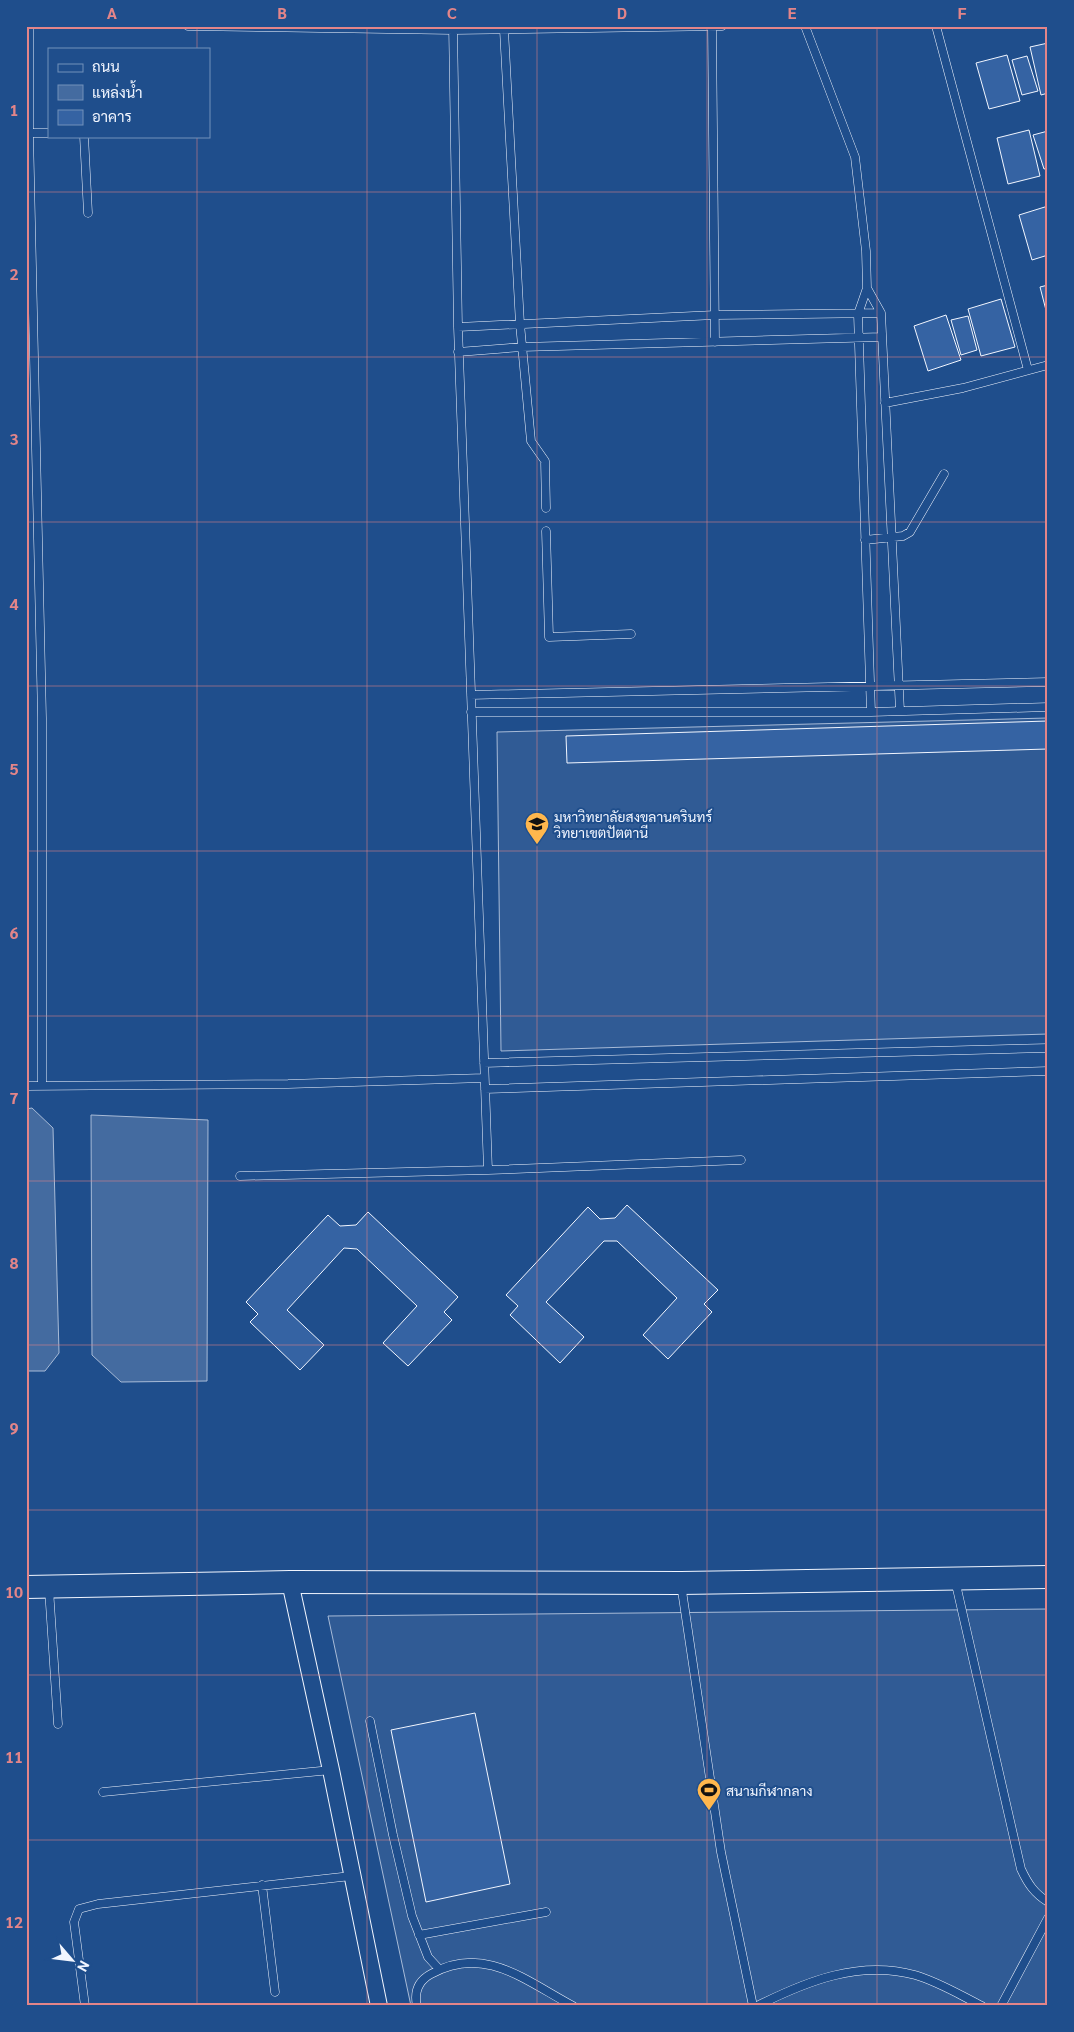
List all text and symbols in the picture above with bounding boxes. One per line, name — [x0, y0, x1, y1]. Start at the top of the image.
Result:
text: A — [107, 2, 118, 23]
text: B — [277, 2, 287, 23]
text: C — [447, 2, 457, 23]
text: D — [617, 2, 627, 23]
text: E — [787, 2, 797, 23]
text: F — [957, 2, 967, 23]
legend — [48, 48, 210, 138]
text: ถนน — [92, 56, 120, 75]
text: แหล่งน้ำ — [92, 80, 143, 101]
text: 1 — [9, 99, 19, 120]
text: อาคาร — [92, 106, 132, 125]
text: 2 — [9, 263, 19, 284]
text: 3 — [9, 428, 19, 449]
text: 4 — [9, 593, 19, 614]
text: 5 — [9, 758, 19, 779]
place label: มหาวิทยาลัยสงขลานครินทร์ วิทยาเขตปัตตานี — [553, 807, 713, 841]
school or university icon: มหาวิทยาลัยสงขลานครินทร์ วิทยาเขตปัตตานี — [524, 811, 550, 845]
text: 6 — [9, 922, 19, 943]
text: 7 — [9, 1087, 19, 1108]
text: 8 — [9, 1252, 19, 1273]
text: 9 — [9, 1417, 19, 1438]
text: 10 — [5, 1581, 23, 1602]
text: 11 — [5, 1746, 23, 1767]
sports icon: สนามกีฬากลาง — [696, 1777, 722, 1811]
place label: สนามกีฬากลาง — [726, 1781, 813, 1799]
text: 12 — [5, 1911, 23, 1932]
north arrow — [48, 1934, 98, 1984]
text: N — [74, 1958, 95, 1975]

